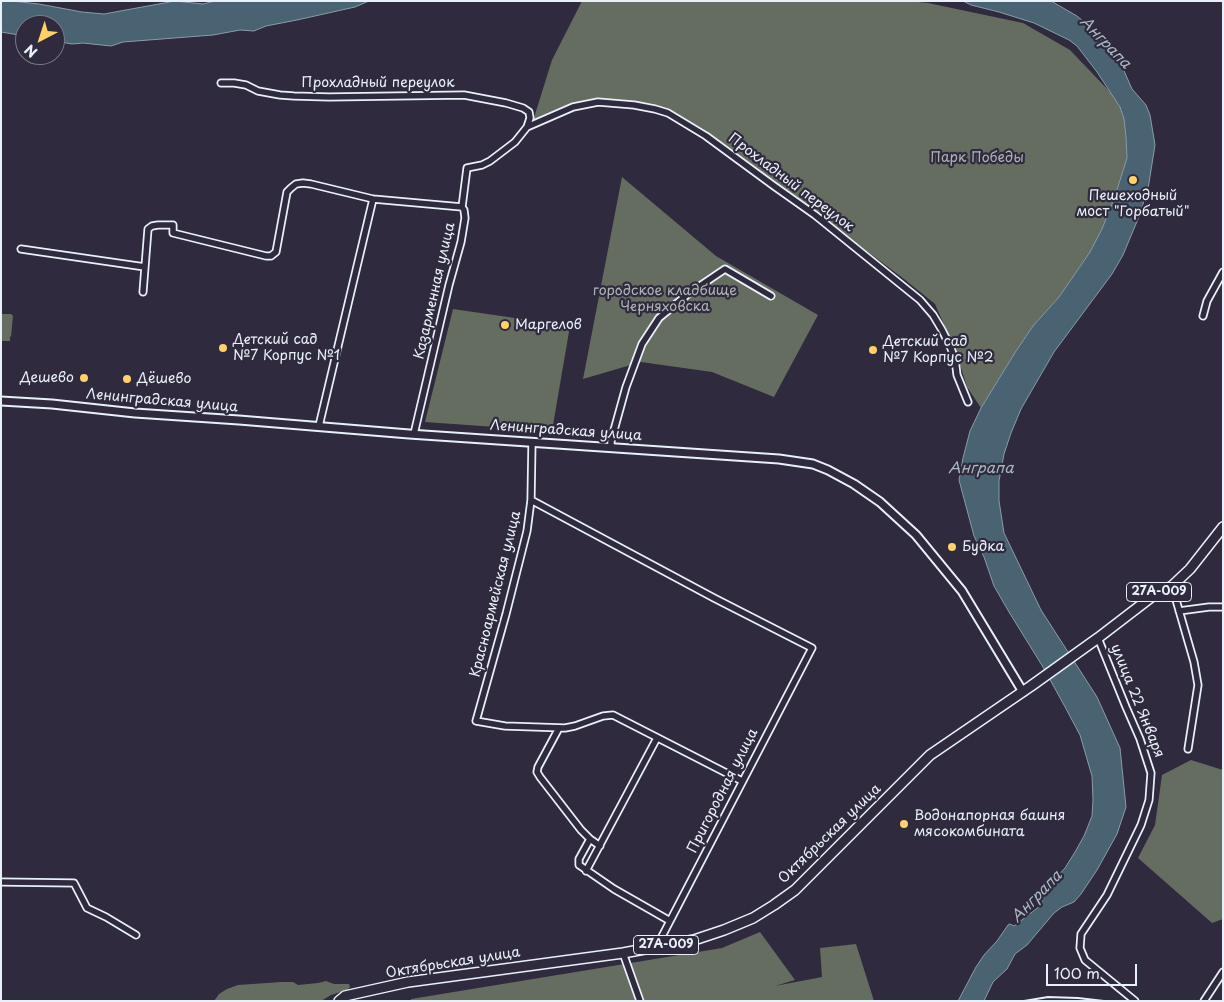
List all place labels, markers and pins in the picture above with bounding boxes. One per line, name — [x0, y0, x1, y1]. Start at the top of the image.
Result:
marker: Пешеходный мост "Горбатый" — [1127, 174, 1139, 186]
place label: Пешеходный мост "Горбатый" — [1076, 188, 1190, 220]
place label: Маргелов — [515, 317, 582, 333]
marker: Маргелов — [499, 319, 511, 331]
place label: Детский сад №7 Корпус №1 — [233, 332, 340, 364]
place label: Детский сад №7 Корпус №2 — [883, 334, 994, 367]
marker: Детский сад №7 Корпус №1 — [217, 342, 229, 354]
marker: Детский сад №7 Корпус №2 — [867, 344, 879, 356]
place label: Дешево — [20, 370, 74, 386]
place label: Дёшево — [137, 371, 191, 387]
marker: Дешево — [78, 372, 90, 384]
marker: Дёшево — [121, 373, 133, 385]
place label: Будка — [962, 539, 1004, 555]
marker: Будка — [946, 541, 958, 553]
place label: Водонапорная башня мясокомбината — [914, 808, 1065, 840]
marker: Водонапорная башня мясокомбината — [898, 818, 910, 830]

